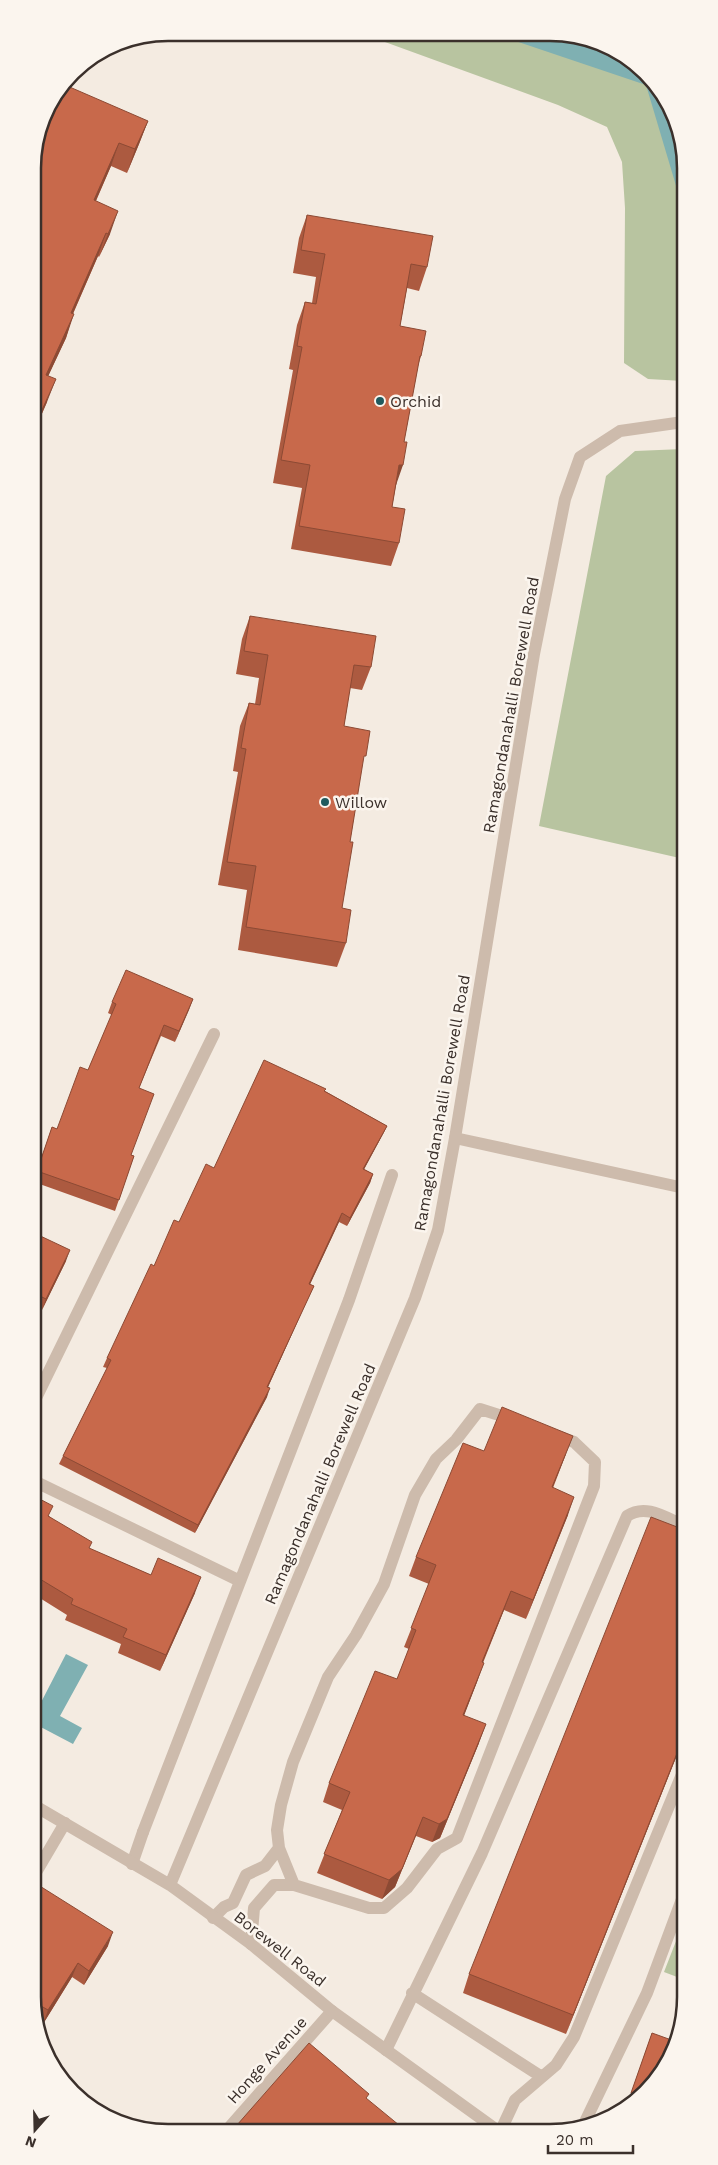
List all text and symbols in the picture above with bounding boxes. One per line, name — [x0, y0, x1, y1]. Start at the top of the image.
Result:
place label: Orchid — [390, 392, 441, 411]
marker: Orchid — [374, 395, 386, 407]
street label: Ramagondanahalli Borewell Road — [479, 575, 543, 835]
place label: Willow — [335, 793, 387, 812]
marker: Willow — [319, 796, 331, 808]
street label: Ramagondanahalli Borewell Road — [410, 973, 474, 1233]
street label: Ramagondanahalli Borewell Road — [260, 1361, 380, 1607]
street label: Borewell Road — [230, 1907, 330, 1991]
street label: Honge Avenue — [223, 2013, 311, 2107]
north arrow — [10, 2105, 60, 2155]
scale bar — [548, 2122, 633, 2154]
text: 20 m — [556, 2131, 594, 2149]
text: N — [23, 2133, 38, 2152]

